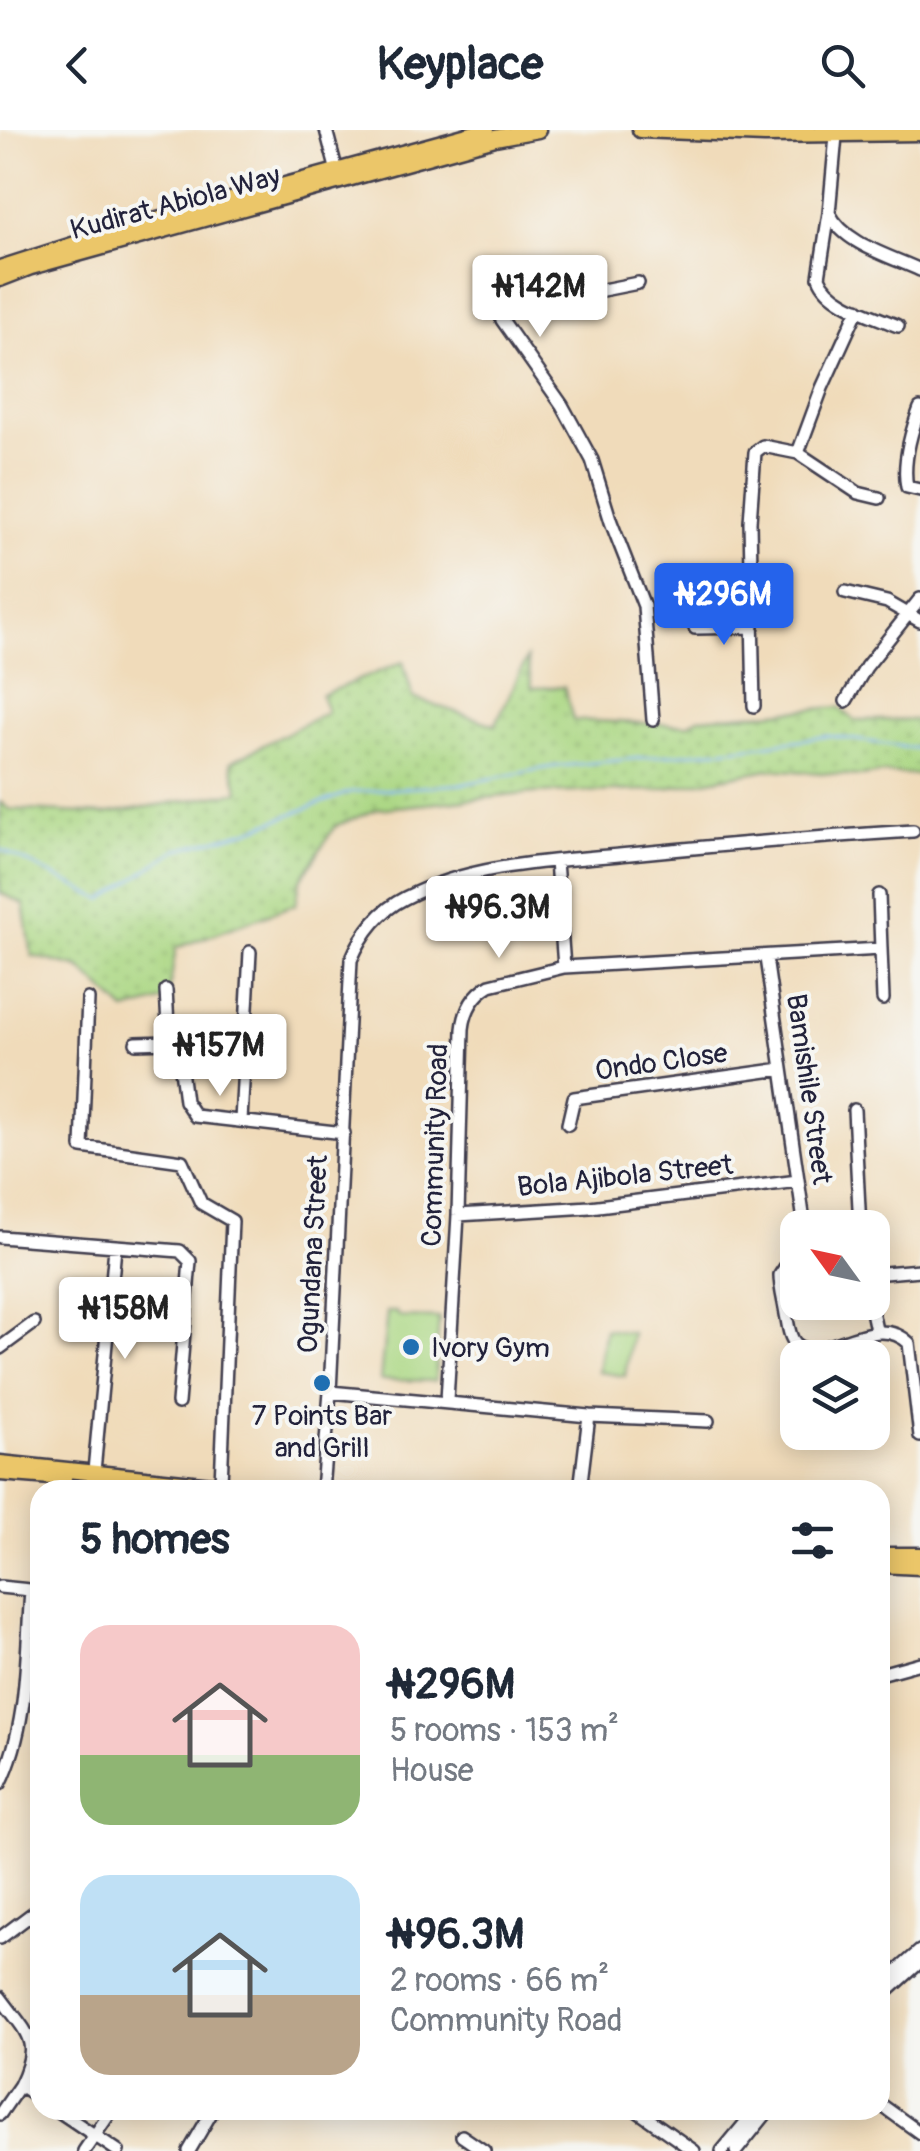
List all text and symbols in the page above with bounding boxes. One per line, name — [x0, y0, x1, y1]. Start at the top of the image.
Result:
text: Keyplace — [377, 37, 543, 93]
icon: back — [50, 38, 105, 93]
icon: search — [815, 38, 870, 93]
street label: Kudirat Abiola Way — [67, 159, 284, 248]
pin: ₦142M — [470, 255, 610, 340]
text: ₦142M — [494, 267, 586, 307]
pin: ₦296M — [654, 563, 794, 648]
text: ₦296M — [676, 575, 772, 615]
pin: ₦96.3M — [418, 876, 580, 961]
text: ₦96.3M — [448, 888, 550, 928]
street label: Bamishile Street — [778, 992, 839, 1187]
pin: ₦157M — [150, 1014, 290, 1099]
text: ₦157M — [175, 1026, 265, 1066]
street label: Ondo Close — [593, 1036, 730, 1089]
street label: Community Road — [414, 1043, 457, 1247]
street label: Bola Ajibola Street — [516, 1148, 735, 1205]
street label: Ogundana Street — [291, 1153, 336, 1354]
north arrow — [780, 1210, 890, 1320]
map controls — [780, 1210, 890, 1450]
pin: ₦158M — [55, 1277, 195, 1362]
text: ₦158M — [81, 1289, 169, 1329]
place label: Ivory Gym — [431, 1331, 550, 1366]
marker: Ivory Gym — [400, 1336, 422, 1358]
button: layers — [780, 1340, 890, 1450]
marker: 7 Points Bar and Grill — [311, 1372, 333, 1394]
place label: 7 Points Bar and Grill — [252, 1399, 392, 1466]
icon: filters — [785, 1513, 840, 1568]
text: 5 homes — [80, 1514, 230, 1566]
text: ₦296M — [390, 1659, 515, 1711]
icon: home — [160, 1665, 280, 1785]
text: 5 rooms · 153 m² — [390, 1711, 619, 1751]
text: House — [390, 1751, 474, 1791]
text: ₦96.3M — [390, 1909, 524, 1961]
icon: home — [160, 1915, 280, 2035]
text: 2 rooms · 66 m² — [390, 1961, 609, 2001]
text: Community Road — [390, 2001, 622, 2041]

